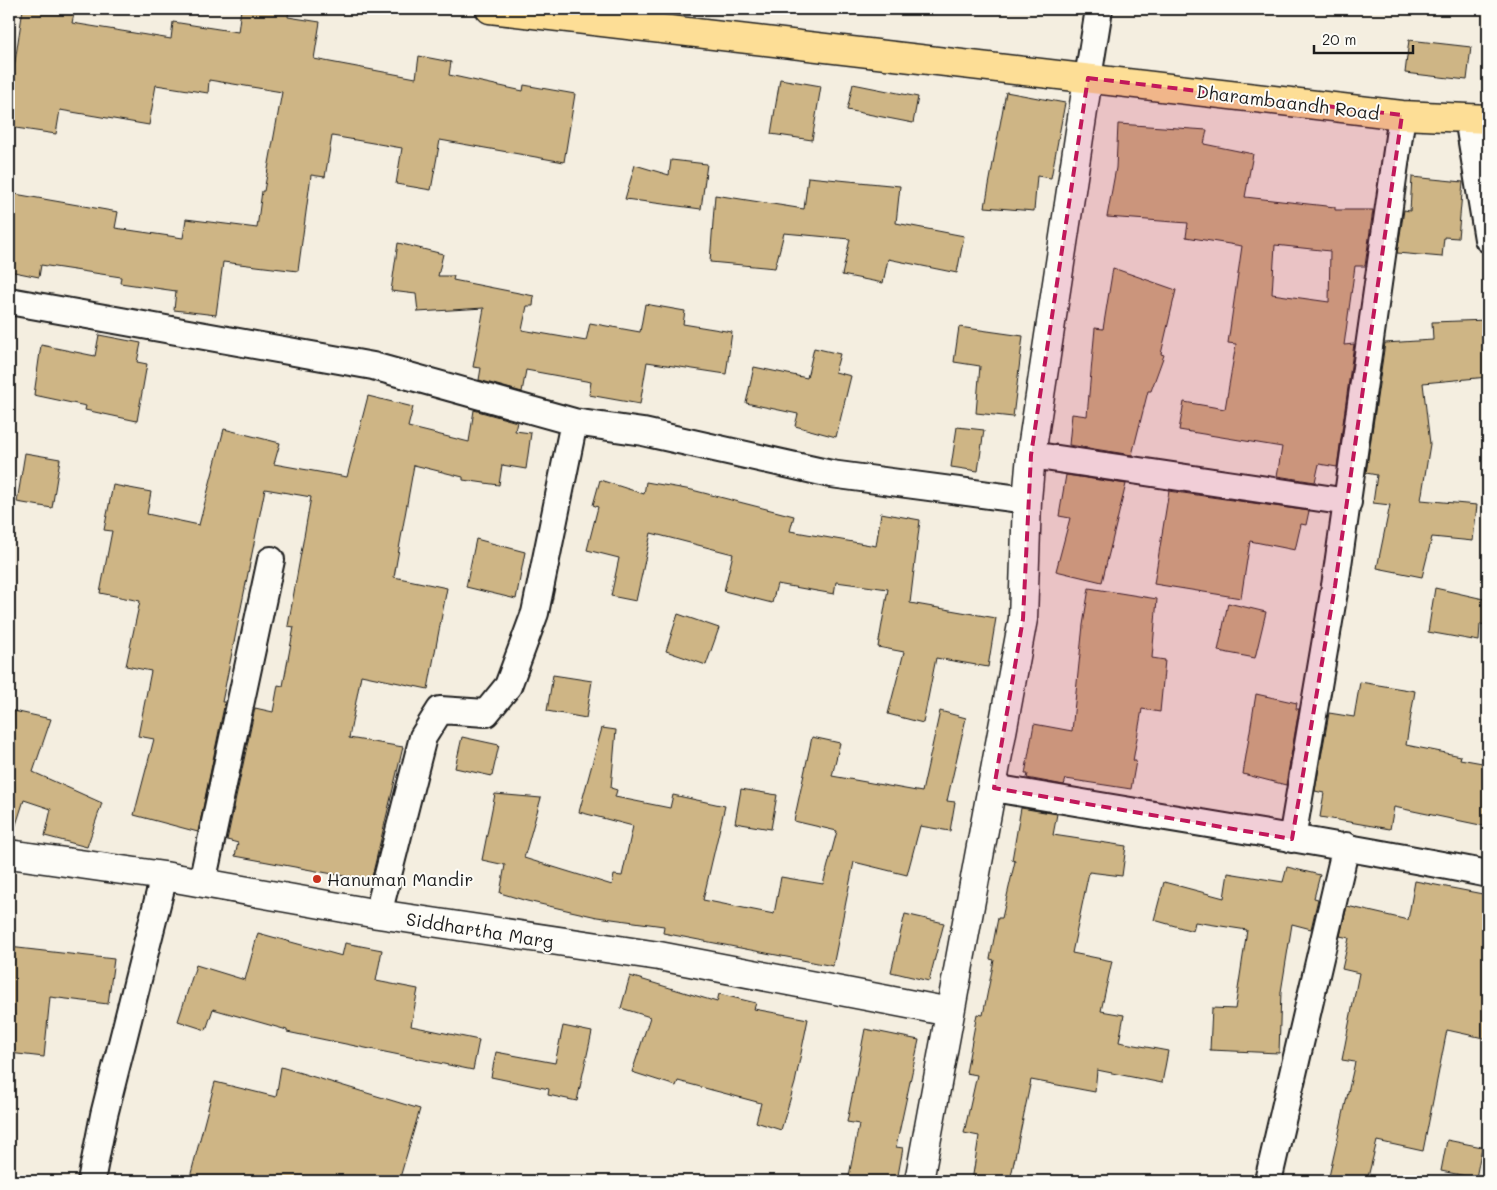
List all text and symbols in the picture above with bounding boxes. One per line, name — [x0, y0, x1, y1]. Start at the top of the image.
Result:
scale bar — [1314, 22, 1413, 54]
text: 20 m — [1322, 29, 1356, 49]
street label: Dharambaandh Road — [1195, 79, 1381, 125]
place label: Hanuman Mandir — [327, 867, 474, 891]
marker: Hanuman Mandir — [311, 873, 323, 885]
street label: Siddhartha Marg — [405, 906, 555, 954]

